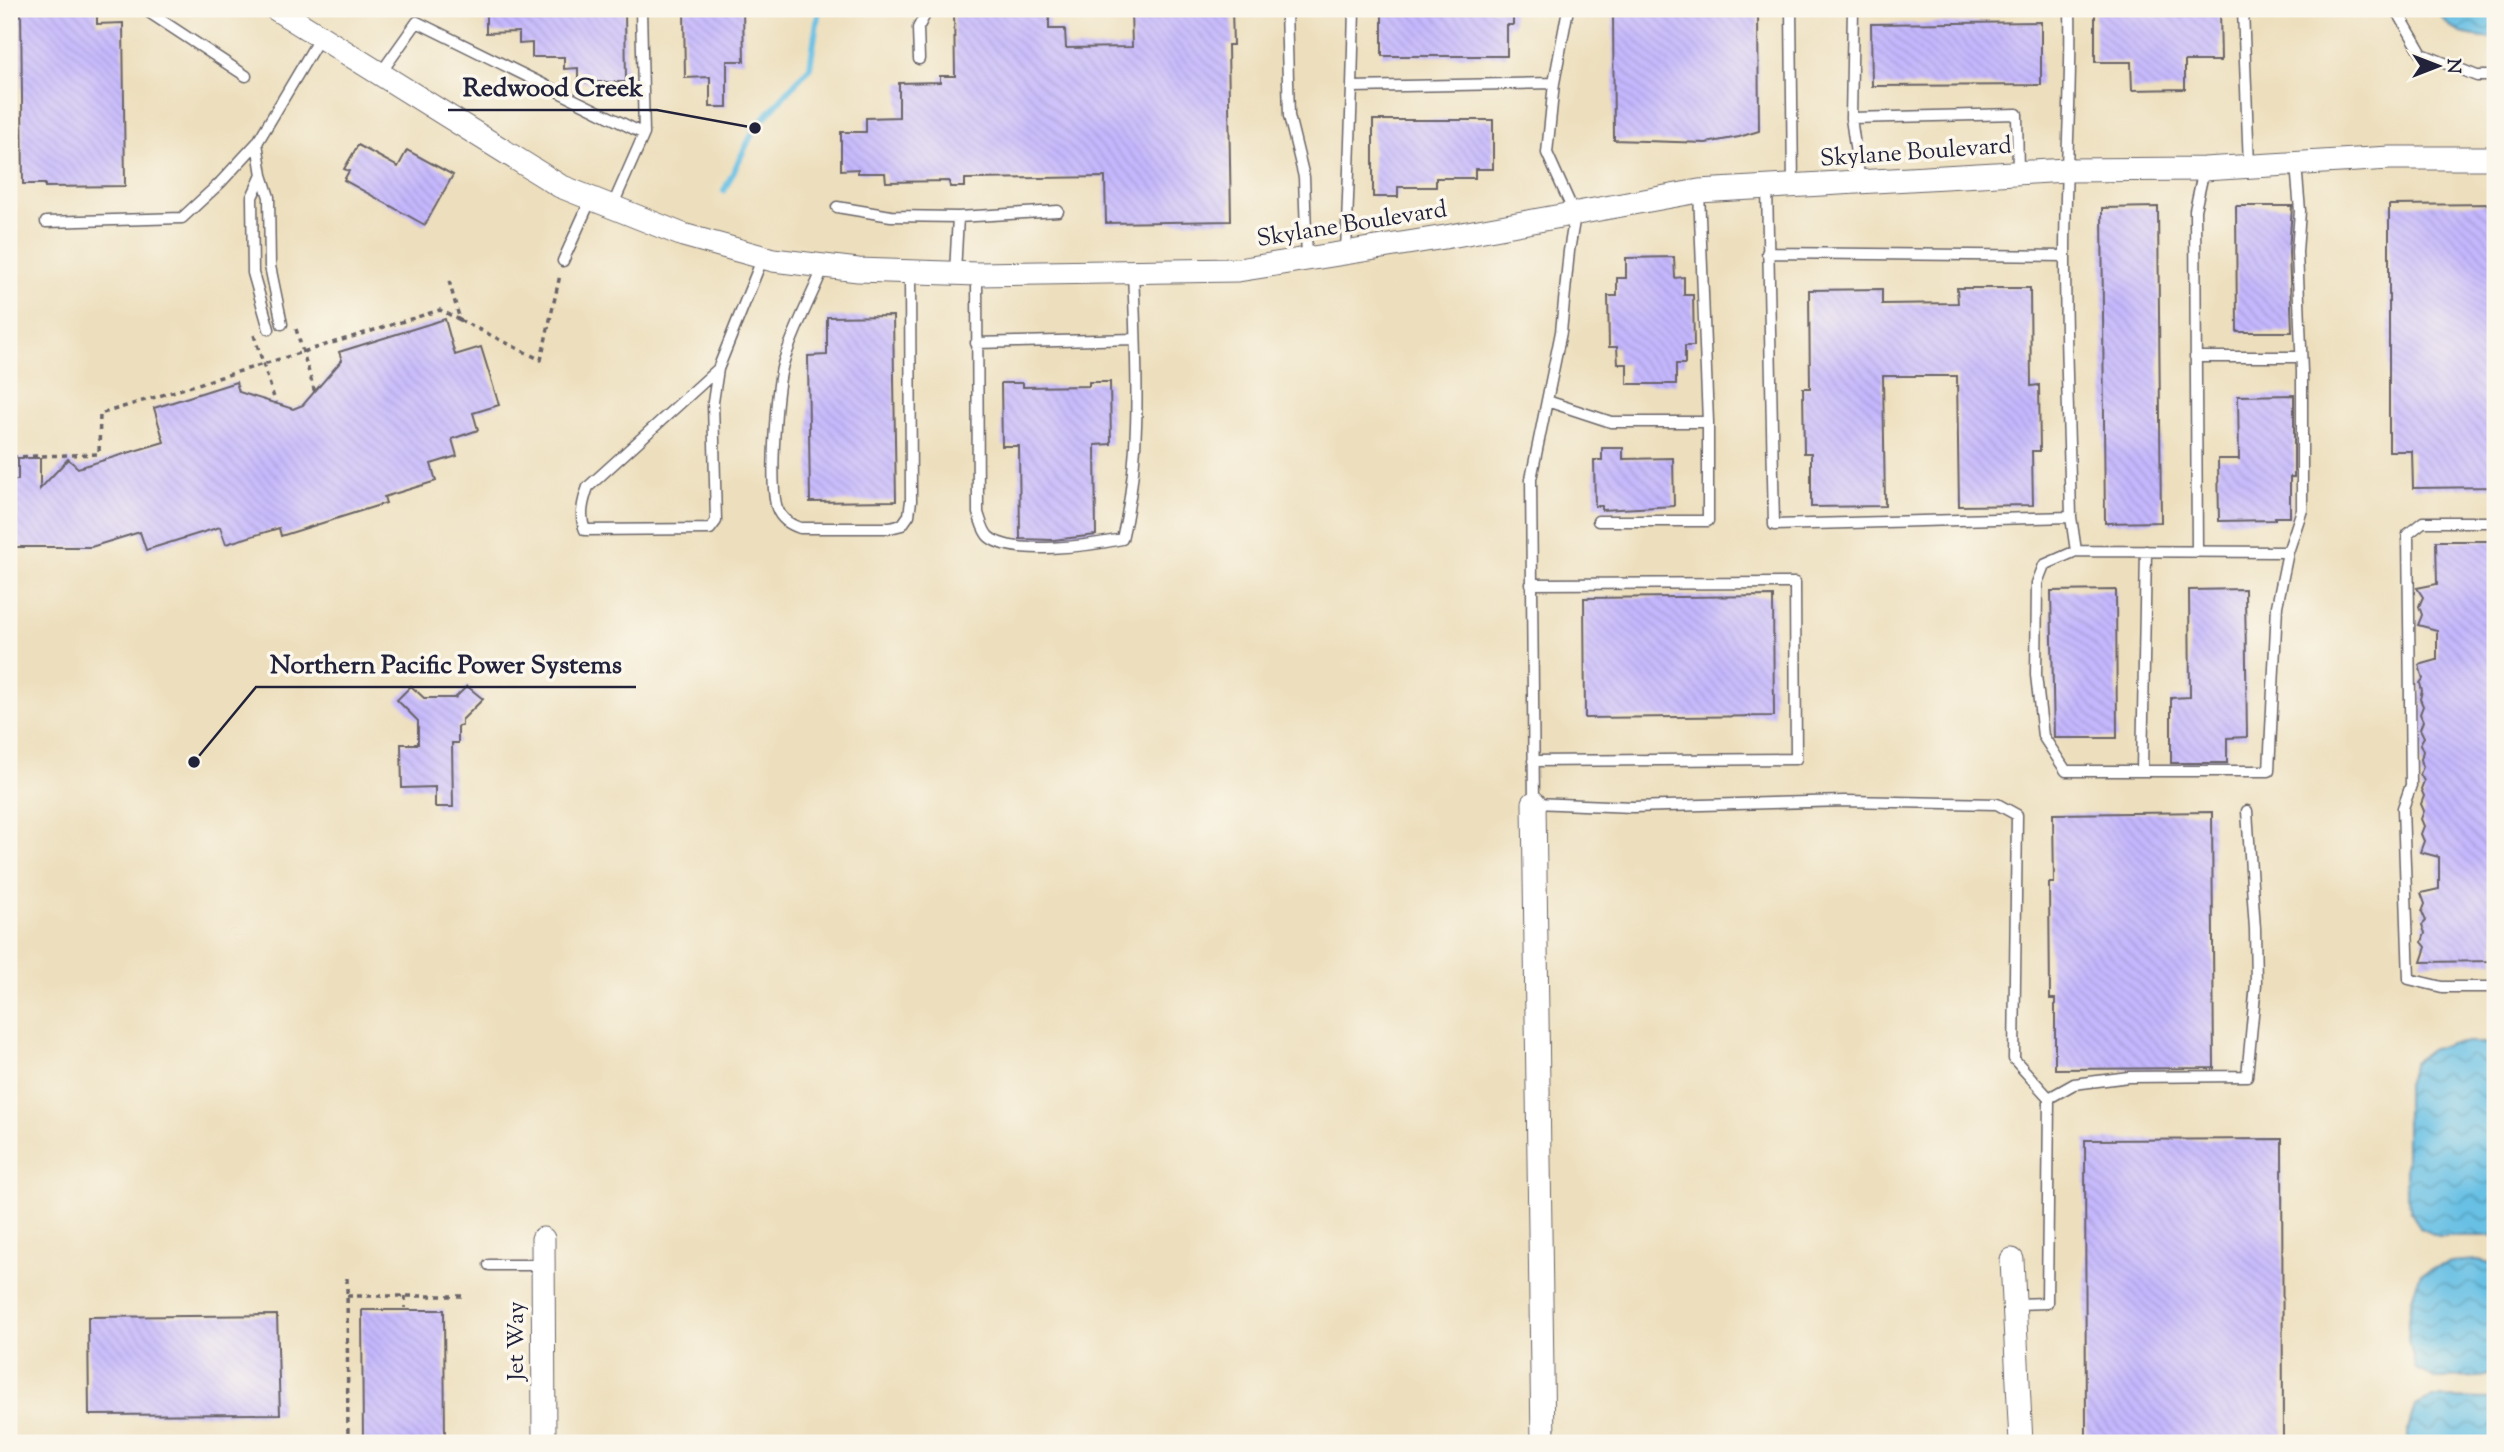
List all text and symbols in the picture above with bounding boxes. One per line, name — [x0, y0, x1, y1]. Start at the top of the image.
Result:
north arrow — [2402, 32, 2472, 102]
text: N — [2439, 58, 2466, 74]
callout: Redwood Creek — [448, 63, 657, 110]
text: Redwood Creek — [463, 71, 644, 108]
street label: Skylane Boulevard — [1819, 129, 2013, 177]
street label: Skylane Boulevard — [1254, 193, 1450, 257]
callout: Northern Pacific Power Systems — [256, 640, 636, 687]
text: Northern Pacific Power Systems — [270, 648, 622, 685]
street label: Jet Way — [500, 1301, 534, 1383]

